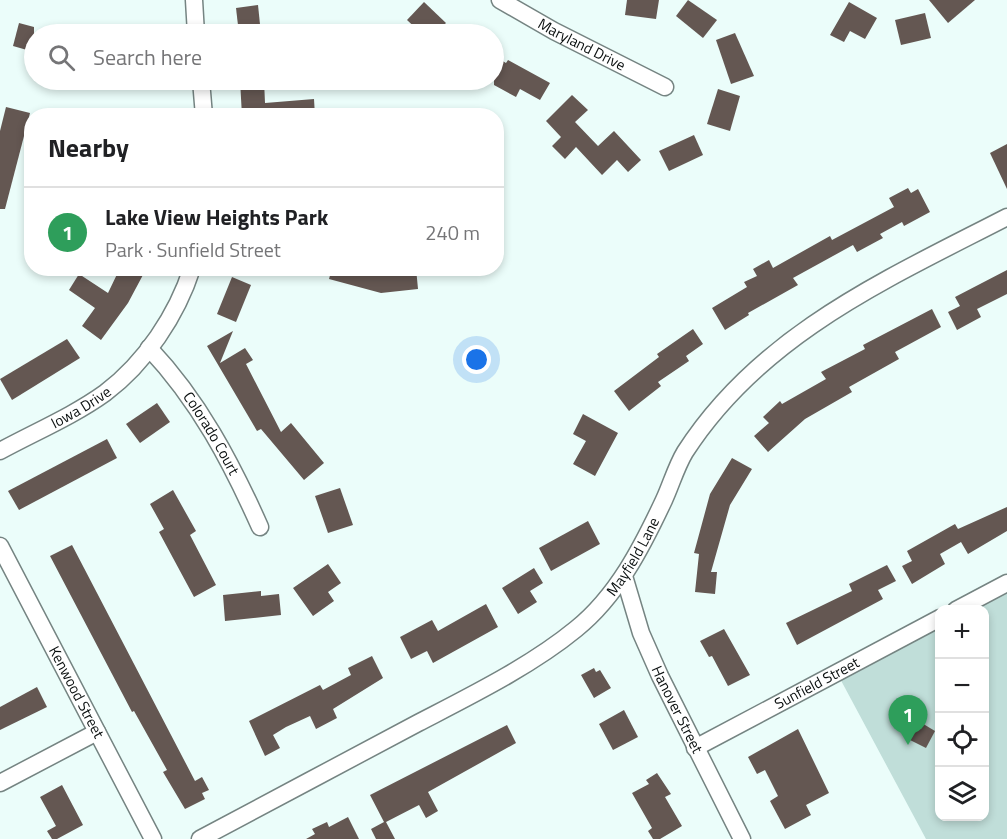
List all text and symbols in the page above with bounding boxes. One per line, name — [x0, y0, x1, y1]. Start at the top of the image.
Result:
street label: Maryland Drive — [534, 12, 630, 76]
search box — [24, 24, 504, 90]
text: Search here — [93, 40, 202, 74]
icon: search — [45, 41, 78, 74]
text: Nearby — [48, 128, 129, 167]
text: Lake View Heights Park — [105, 200, 328, 234]
text: 1 — [62, 217, 73, 248]
text: 240 m — [425, 217, 480, 248]
text: Park · Sunfield Street — [105, 234, 281, 265]
your location — [462, 345, 491, 374]
street label: Iowa Drive — [47, 380, 116, 434]
street label: Colorado Court — [178, 387, 246, 479]
street label: Mayfield Lane — [600, 513, 665, 601]
map controls — [935, 605, 989, 821]
button: + — [935, 605, 989, 659]
street label: Kenwood Street — [43, 642, 111, 743]
street label: Sunfield Street — [770, 650, 864, 715]
button: − — [935, 659, 989, 713]
street label: Hanover Street — [646, 662, 709, 758]
pin: 1 — [888, 696, 928, 745]
button: locate — [935, 713, 989, 767]
button: layers — [935, 767, 989, 821]

